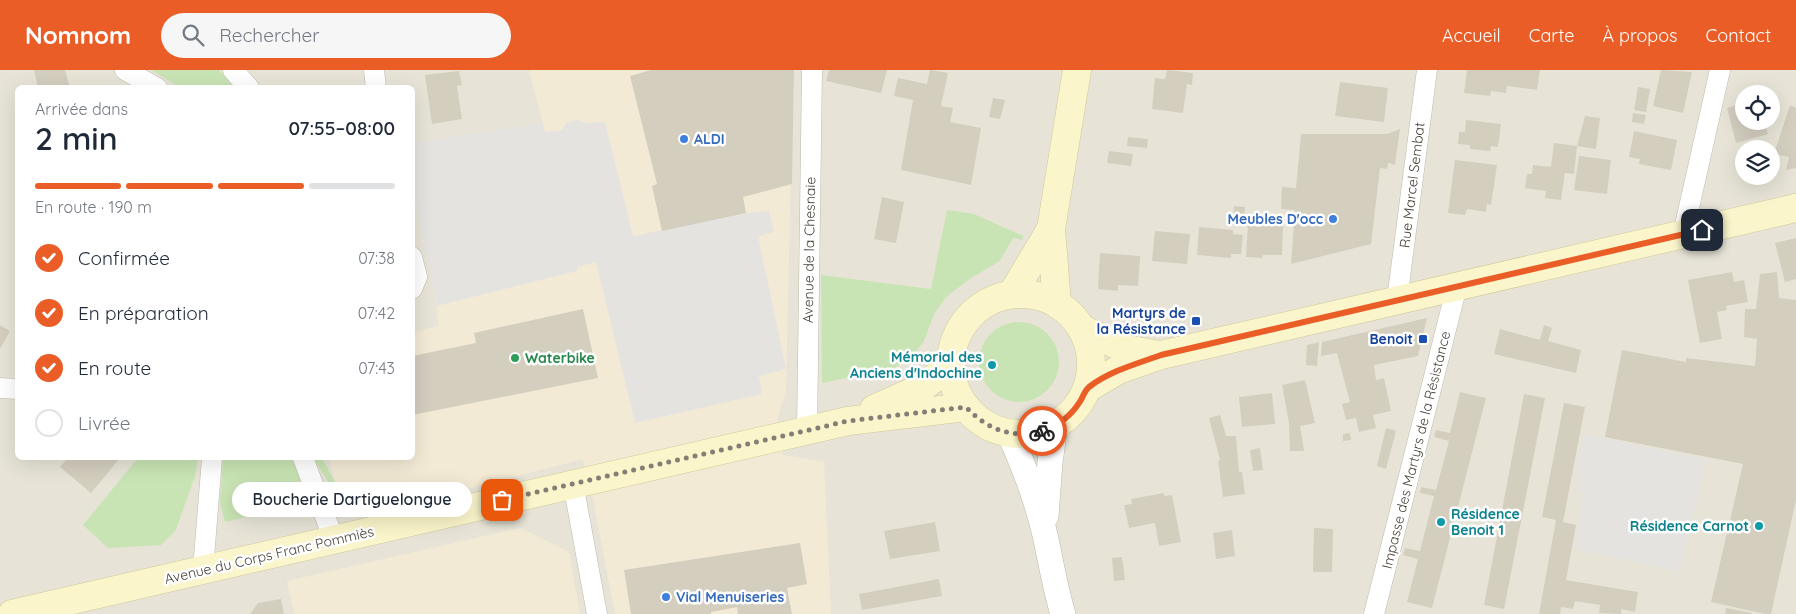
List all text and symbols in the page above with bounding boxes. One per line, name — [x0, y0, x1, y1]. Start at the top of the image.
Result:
search box — [161, 13, 511, 58]
text: Nomnom — [25, 20, 131, 50]
icon: search — [179, 21, 207, 49]
text: Rechercher — [219, 23, 319, 47]
text: Accueil — [1442, 24, 1501, 47]
text: Carte — [1529, 24, 1574, 47]
text: À propos — [1602, 24, 1678, 47]
text: Contact — [1706, 24, 1771, 47]
map controls — [1735, 85, 1780, 185]
button: locate — [1735, 85, 1780, 130]
text: Arrivée dans — [35, 99, 128, 119]
text: 07:55–08:00 — [289, 116, 395, 140]
text: 2 min — [35, 118, 118, 158]
street label: Rue Marcel Sembat — [1395, 121, 1429, 249]
place label: ALDI — [694, 130, 725, 148]
marker: ALDI — [678, 133, 690, 145]
button: layers — [1735, 140, 1780, 185]
street label: Avenue de la Chesnaie — [799, 177, 819, 323]
text: En route · 190 m — [35, 197, 152, 217]
pin — [1681, 209, 1723, 251]
place label: Meubles D'occ — [1227, 210, 1323, 228]
marker: Meubles D'occ — [1327, 213, 1339, 225]
icon: home — [1688, 216, 1716, 244]
icon: check — [35, 244, 63, 272]
text: Confirmée — [78, 246, 170, 270]
text: 07:38 — [358, 248, 395, 268]
icon: check — [35, 299, 63, 327]
text: En préparation — [78, 301, 209, 325]
text: 07:42 — [358, 303, 395, 323]
place label: Martyrs de la Résistance — [1096, 304, 1186, 338]
marker: Martyrs de la Résistance — [1190, 315, 1202, 327]
street label: Impasse des Martyrs de la Résistance — [1378, 329, 1454, 571]
place label: Benoit — [1369, 330, 1413, 348]
marker: Benoit — [1417, 333, 1429, 345]
place label: Mémorial des Anciens d'Indochine — [850, 348, 982, 382]
place label: Waterbike — [525, 349, 595, 367]
marker: Waterbike — [509, 352, 521, 364]
icon: check — [35, 354, 63, 382]
text: En route — [78, 356, 151, 380]
text: 07:43 — [358, 358, 395, 378]
marker: Mémorial des Anciens d'Indochine — [986, 359, 998, 371]
courier — [1017, 406, 1067, 456]
text: Livrée — [78, 411, 131, 435]
icon: bike — [1028, 417, 1056, 445]
pin — [481, 479, 523, 521]
callout: Boucherie Dartiguelongue — [232, 482, 472, 518]
icon: bag — [488, 486, 516, 514]
text: Boucherie Dartiguelongue — [252, 489, 452, 509]
place label: Résidence Benoit 1 — [1451, 505, 1520, 539]
marker: Résidence Benoit 1 — [1435, 516, 1447, 528]
place label: Résidence Carnot — [1630, 517, 1749, 535]
marker: Résidence Carnot — [1753, 520, 1765, 532]
street label: Avenue du Corps Franc Pommiès — [163, 522, 375, 588]
place label: Vial Menuiseries — [676, 588, 785, 606]
marker: Vial Menuiseries — [660, 591, 672, 603]

